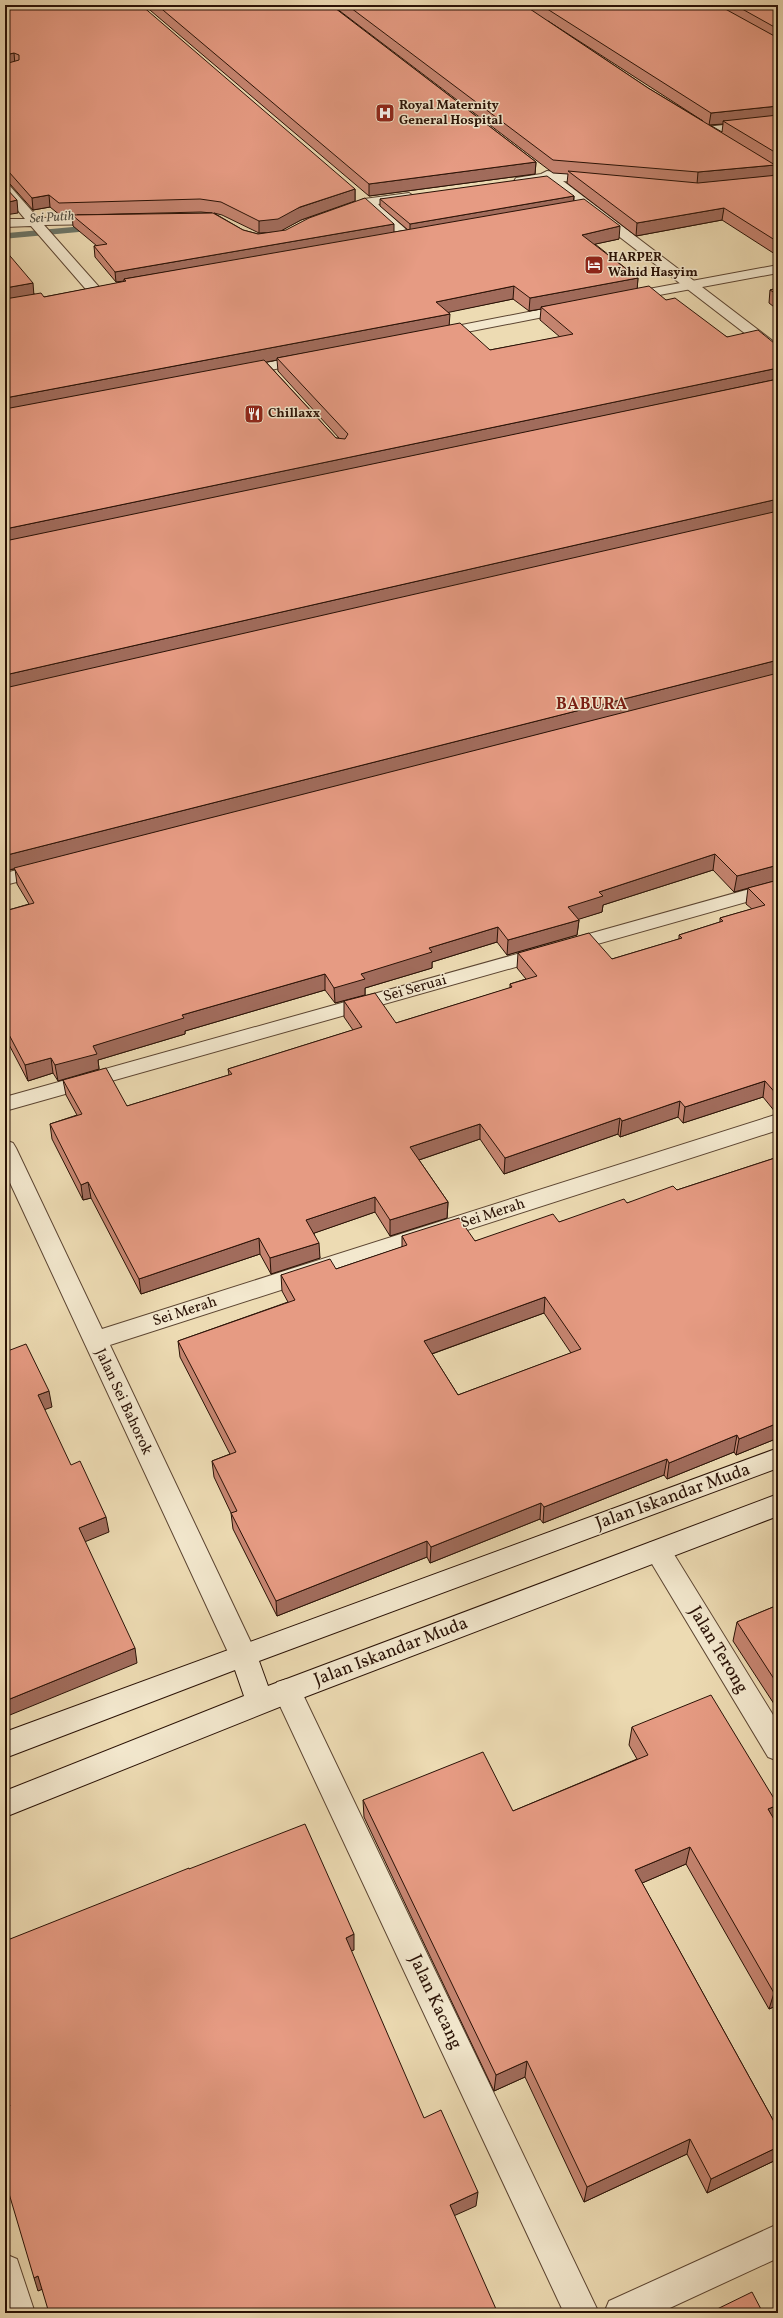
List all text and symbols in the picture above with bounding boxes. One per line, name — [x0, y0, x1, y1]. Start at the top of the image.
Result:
place label: Royal Maternity General Hospital — [399, 97, 503, 130]
hospital icon: Royal Maternity General Hospital — [374, 102, 396, 124]
water label: Sei Putih — [29, 207, 75, 229]
place label: HARPER Wahid Hasyim — [608, 249, 698, 282]
hotel icon: HARPER Wahid Hasyim — [583, 254, 605, 276]
restaurant icon: Chillaxx — [243, 403, 265, 425]
place label: Chillaxx — [268, 405, 320, 423]
district label: BABURA — [556, 694, 628, 716]
street label: Sei Seruai — [381, 970, 449, 1008]
street label: Sei Merah — [458, 1194, 528, 1234]
street label: Sei Merah — [150, 1292, 220, 1332]
street label: Jalan Sei Bahorok — [89, 1345, 157, 1459]
street label: Jalan Iskandar Muda — [592, 1457, 754, 1537]
street label: Jalan Terong — [682, 1602, 754, 1698]
street label: Jalan Iskandar Muda — [310, 1611, 472, 1693]
street label: Jalan Kacang — [402, 1951, 468, 2053]

